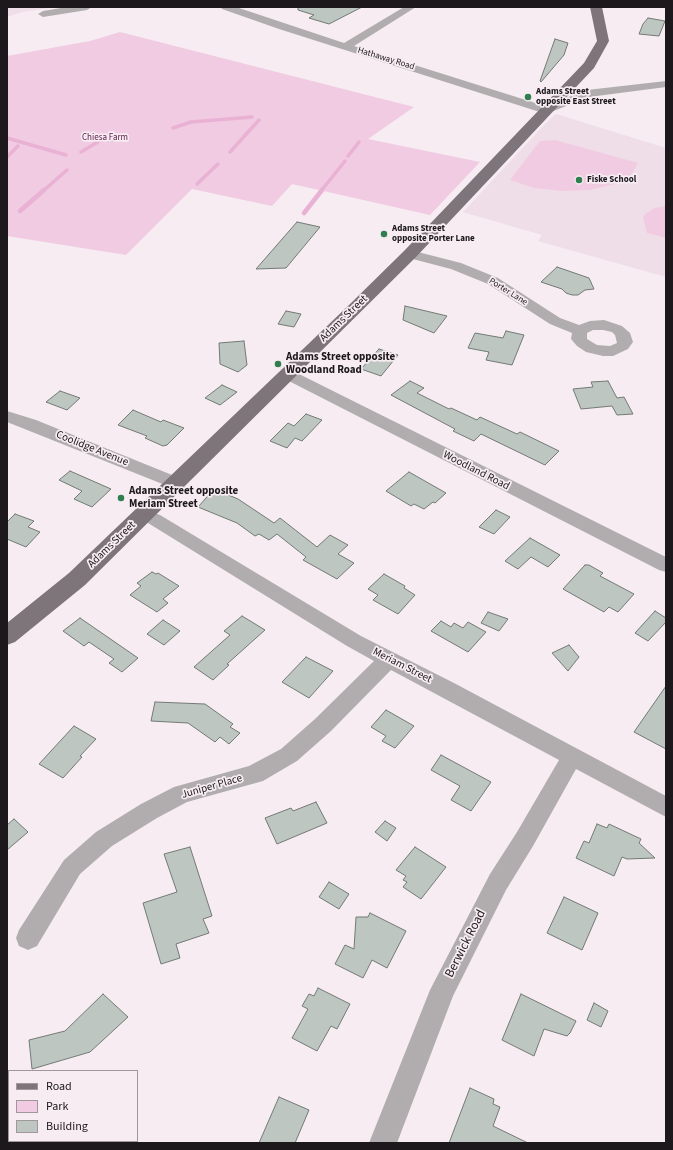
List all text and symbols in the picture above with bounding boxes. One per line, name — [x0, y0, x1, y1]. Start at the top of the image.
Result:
street label: Hathaway Road — [356, 45, 416, 73]
place label: Adams Street opposite East Street — [536, 87, 616, 108]
marker: Adams Street opposite East Street — [523, 92, 533, 102]
park label: Chiesa Farm — [82, 133, 128, 143]
marker: Fiske School — [574, 175, 584, 185]
place label: Fiske School — [587, 175, 636, 185]
place label: Adams Street opposite Porter Lane — [392, 224, 475, 245]
marker: Adams Street opposite Porter Lane — [379, 229, 389, 239]
street label: Porter Lane — [487, 276, 529, 308]
street label: Adams Street — [317, 293, 371, 345]
place label: Adams Street opposite Woodland Road — [286, 351, 395, 377]
marker: Adams Street opposite Woodland Road — [273, 359, 283, 369]
street label: Coolidge Avenue — [54, 429, 130, 469]
street label: Woodland Road — [441, 449, 511, 493]
place label: Adams Street opposite Meriam Street — [129, 485, 238, 511]
marker: Adams Street opposite Meriam Street — [116, 493, 126, 503]
street label: Adams Street — [85, 519, 139, 571]
street label: Meriam Street — [370, 646, 434, 686]
street label: Juniper Place — [180, 772, 244, 802]
street label: Berwick Road — [442, 907, 490, 981]
legend — [8, 1070, 138, 1142]
text: Road — [46, 1078, 72, 1095]
text: Park — [46, 1098, 68, 1115]
text: Building — [46, 1118, 88, 1135]

